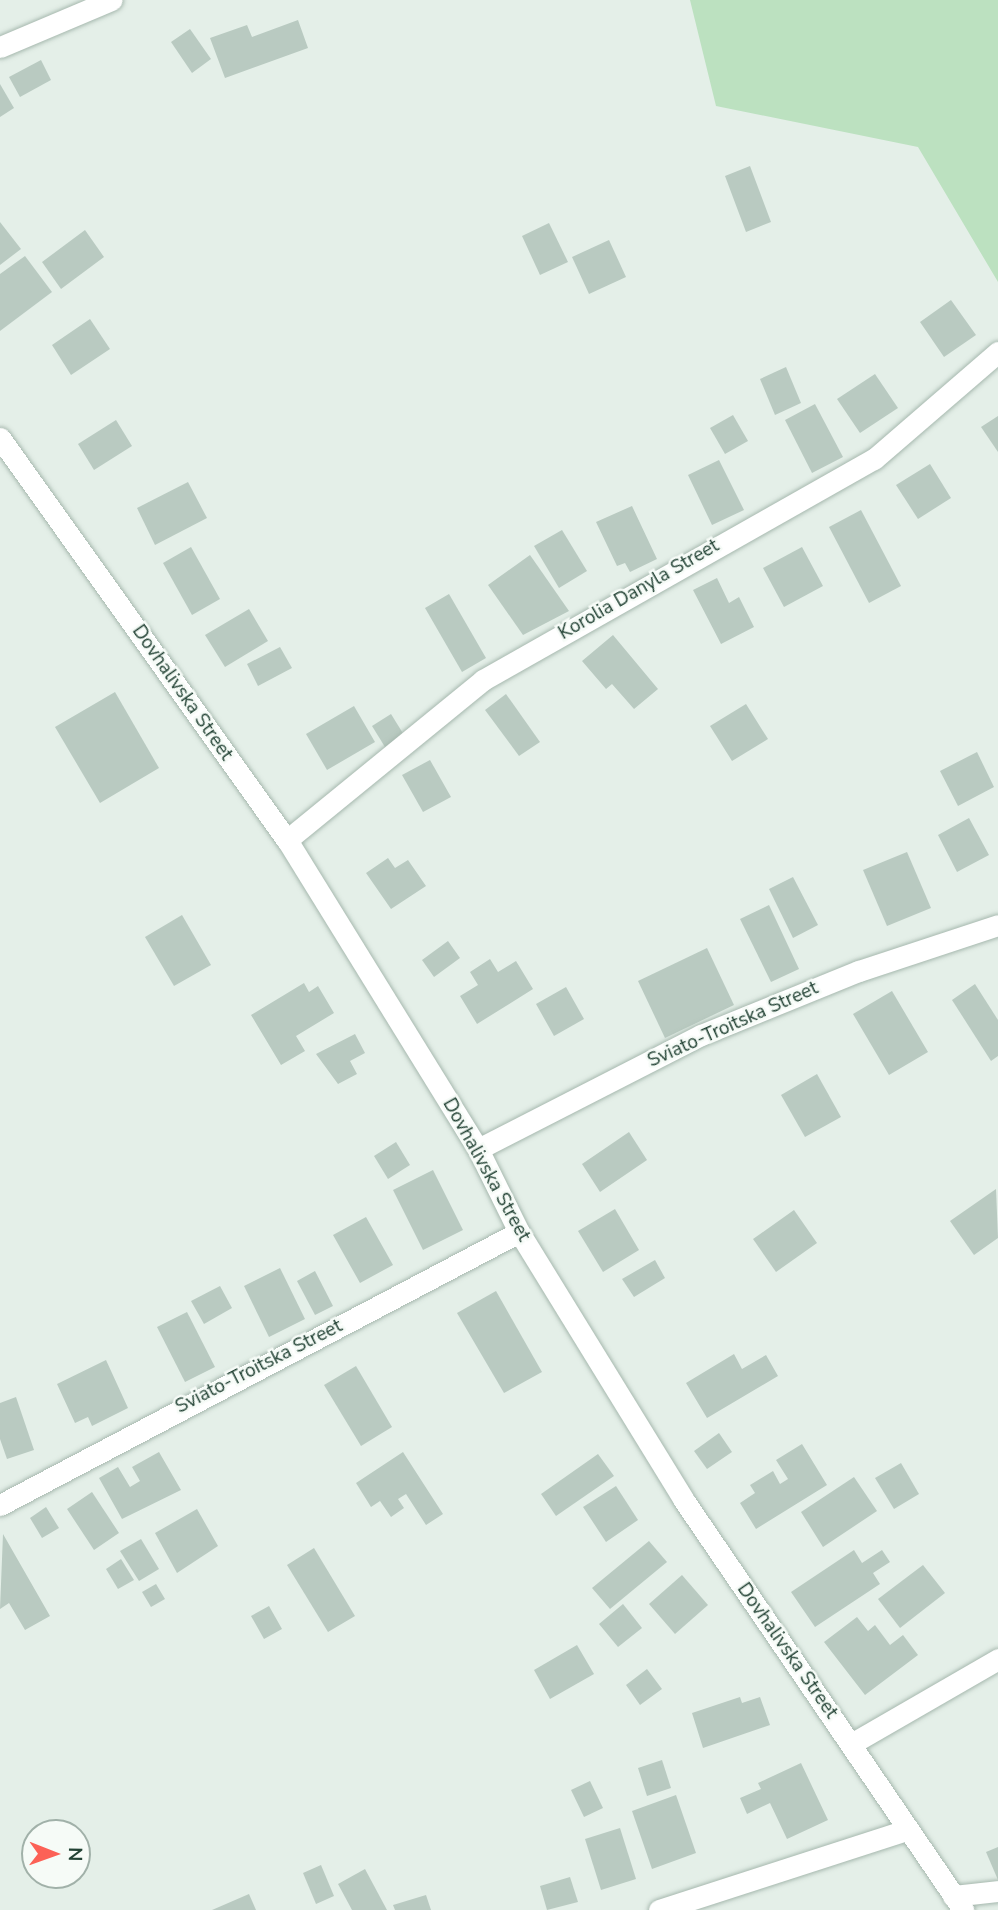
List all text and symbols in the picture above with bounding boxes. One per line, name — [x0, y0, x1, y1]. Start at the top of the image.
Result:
street label: Korolia Danyla Street — [555, 535, 723, 645]
street label: Dovhalivska Street — [127, 621, 237, 765]
street label: Sviato-Troitska Street — [644, 977, 822, 1073]
street label: Dovhalivska Street — [437, 1094, 535, 1246]
street label: Sviato-Troitska Street — [172, 1315, 346, 1419]
street label: Dovhalivska Street — [732, 1579, 842, 1723]
north arrow — [21, 1819, 91, 1889]
text: N — [62, 1847, 88, 1862]

